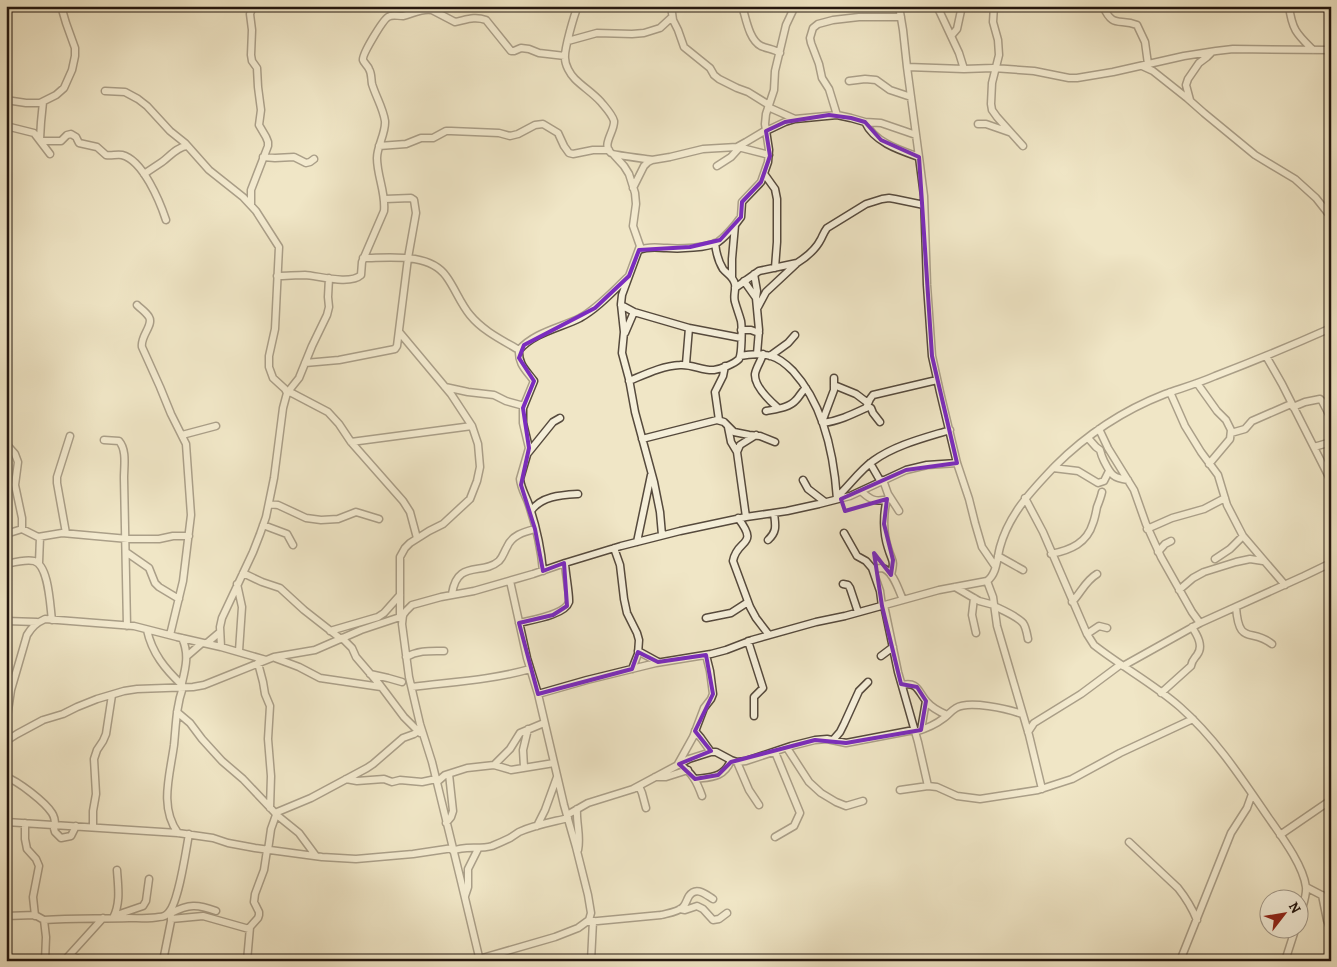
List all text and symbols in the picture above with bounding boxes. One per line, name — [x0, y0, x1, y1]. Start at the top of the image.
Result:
north arrow — [1260, 890, 1310, 940]
text: N — [1284, 898, 1305, 917]

